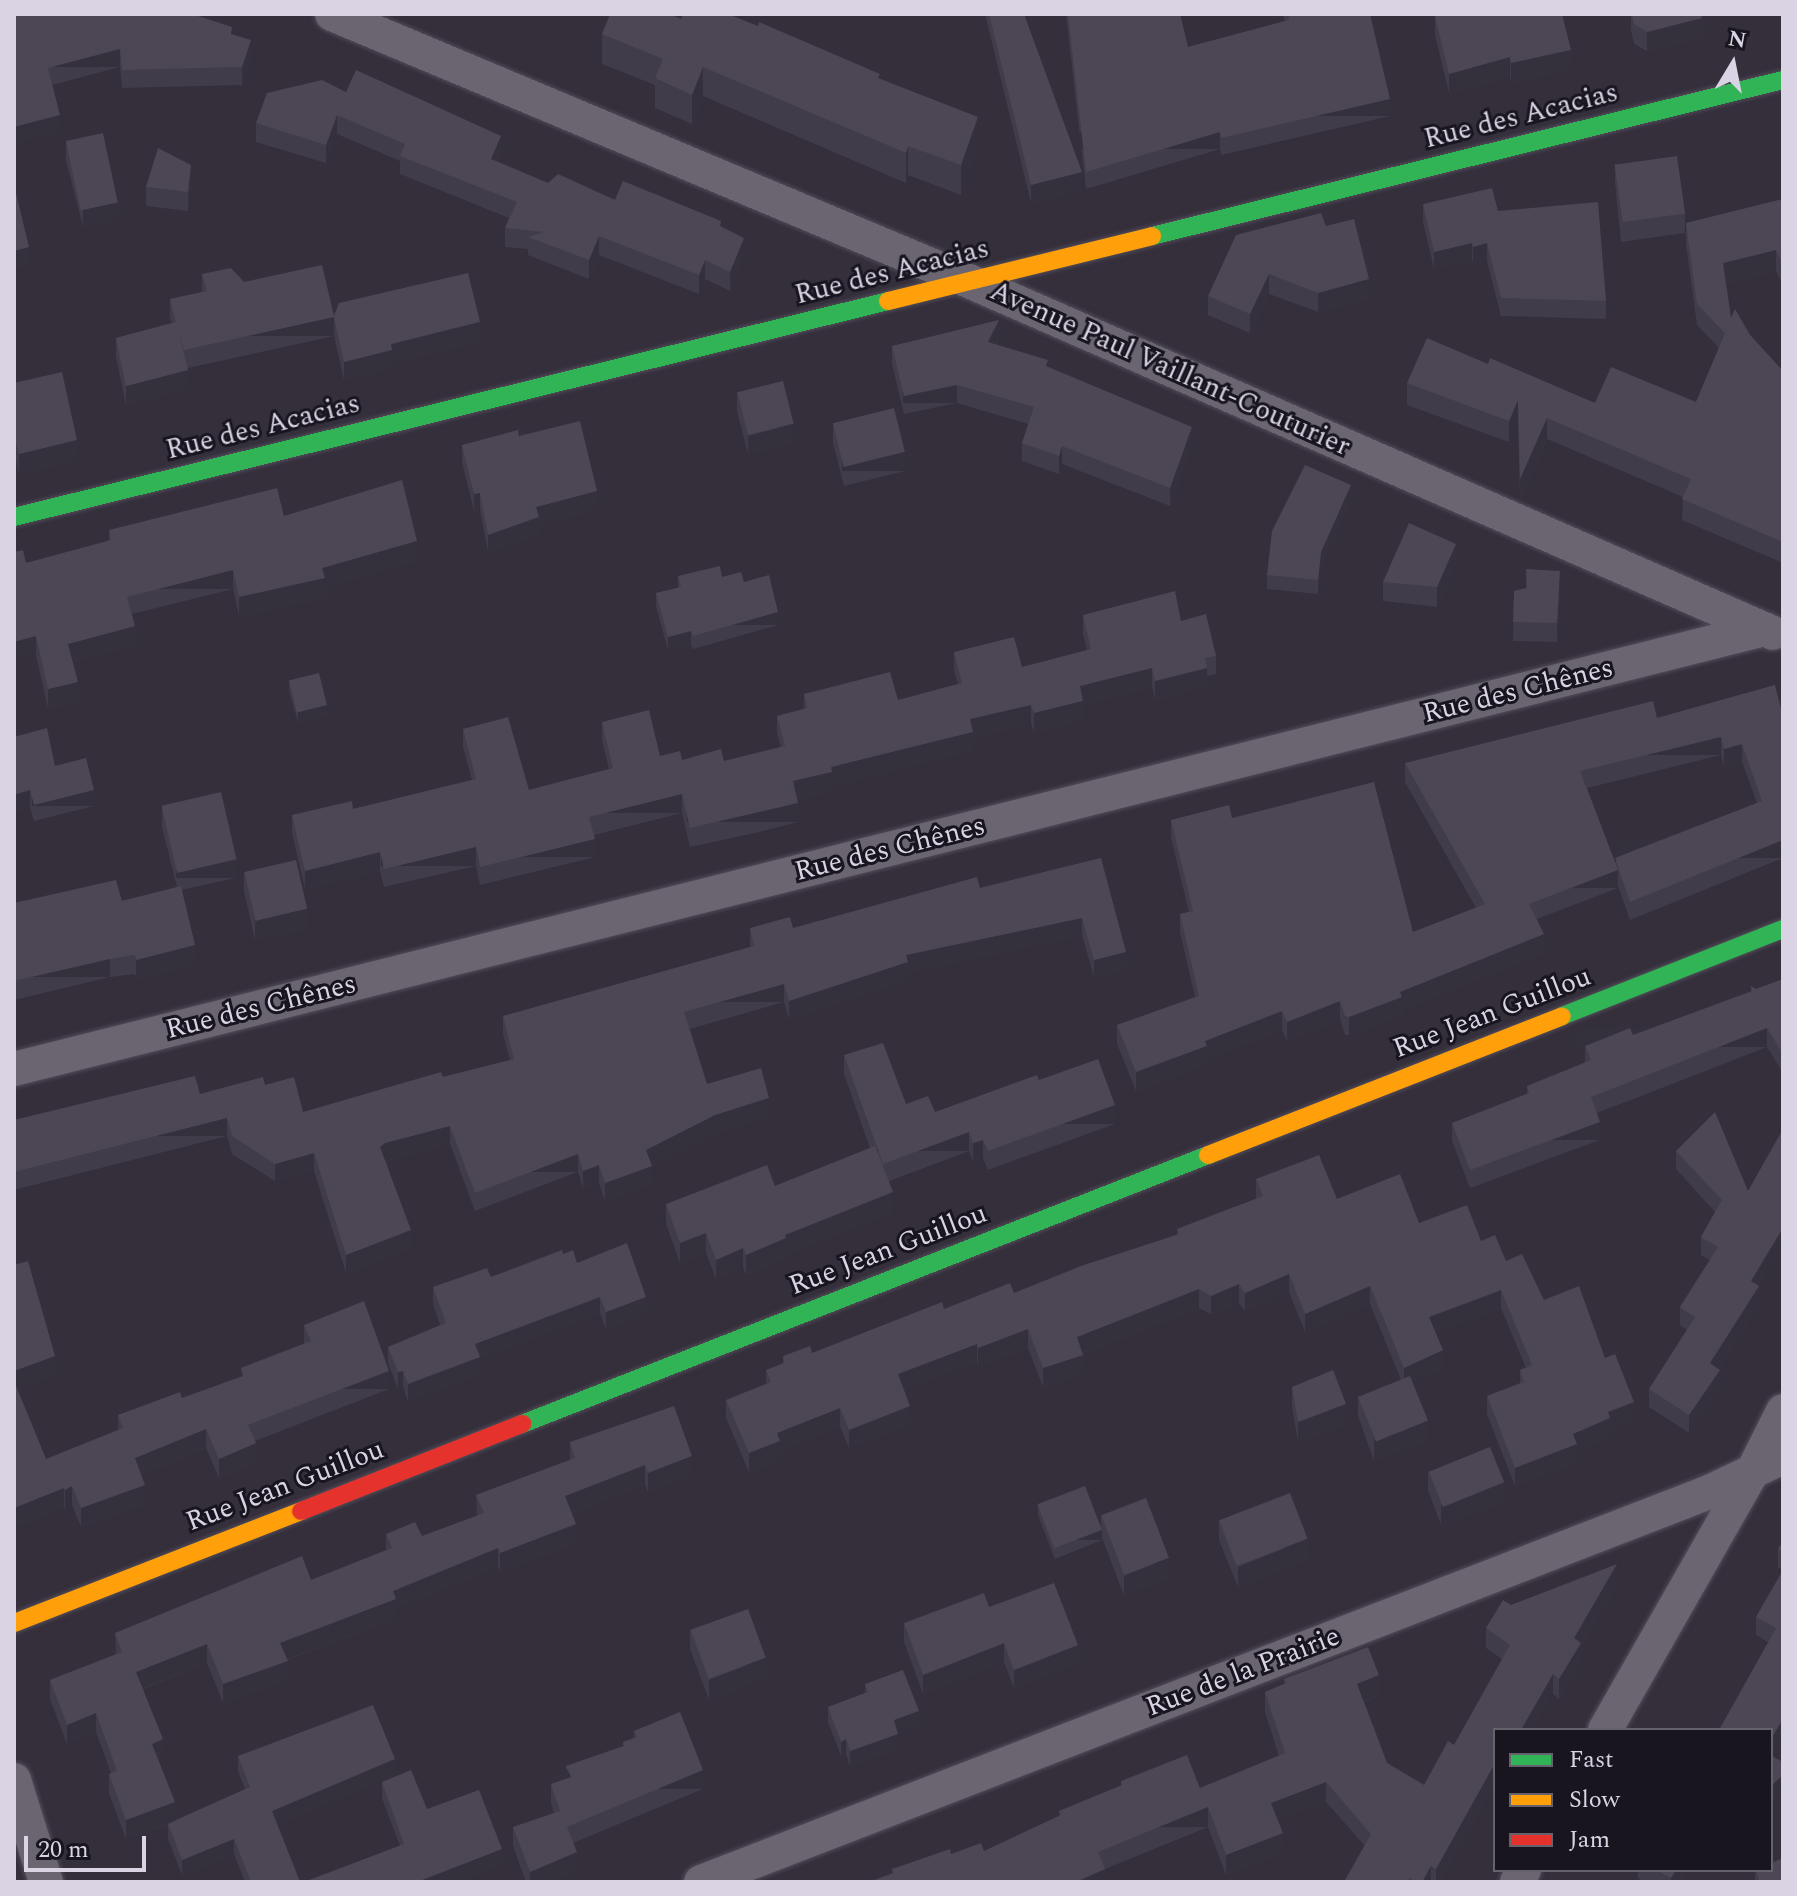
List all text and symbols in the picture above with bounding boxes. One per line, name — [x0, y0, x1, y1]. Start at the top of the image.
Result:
text: N — [1726, 22, 1749, 58]
north arrow — [1693, 24, 1773, 104]
street label: Rue des Acacias — [1421, 76, 1621, 156]
street label: Rue des Acacias — [792, 232, 992, 312]
street label: Avenue Paul Vaillant-Couturier — [985, 274, 1355, 464]
street label: Rue des Acacias — [163, 387, 363, 467]
street label: Rue des Chênes — [1419, 651, 1617, 731]
street label: Rue des Chênes — [791, 809, 989, 889]
street label: Rue Jean Guillou — [1388, 960, 1596, 1066]
street label: Rue des Chênes — [162, 967, 360, 1047]
street label: Rue Jean Guillou — [784, 1197, 992, 1303]
street label: Rue Jean Guillou — [181, 1433, 389, 1539]
street label: Rue de la Prairie — [1141, 1620, 1345, 1724]
legend — [1493, 1728, 1773, 1872]
text: Fast — [1569, 1742, 1614, 1778]
text: Slow — [1569, 1782, 1620, 1818]
scale bar — [28, 1820, 150, 1870]
text: Jam — [1569, 1822, 1610, 1858]
text: 20 m — [38, 1832, 89, 1868]

